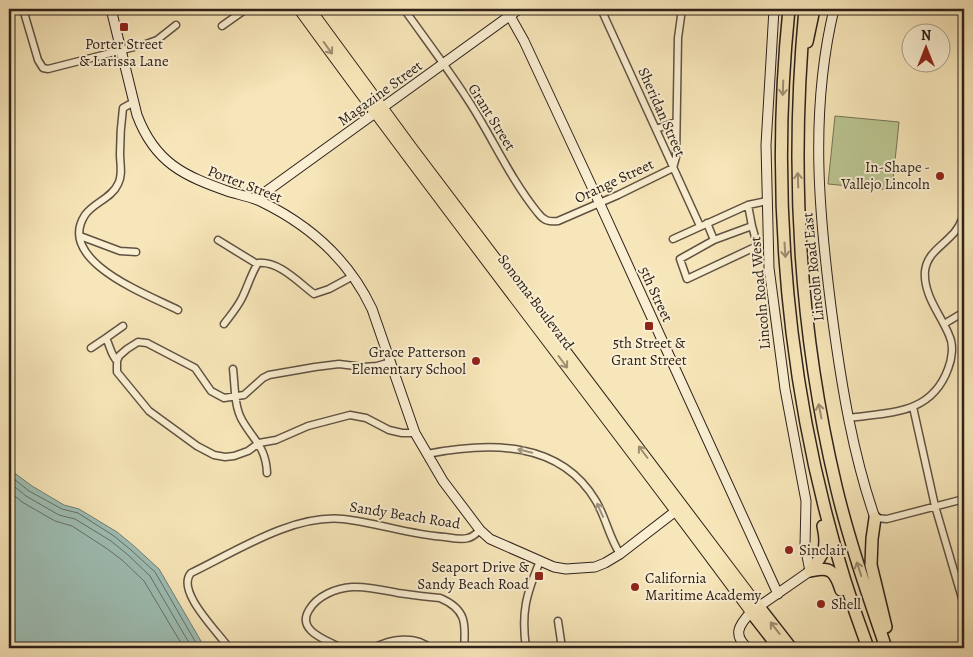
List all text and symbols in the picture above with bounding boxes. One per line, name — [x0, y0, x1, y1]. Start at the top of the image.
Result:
marker: Porter Street & Larissa Lane — [118, 21, 130, 33]
north arrow — [900, 22, 950, 72]
text: N — [921, 26, 931, 45]
place label: Porter Street & Larissa Lane — [79, 34, 169, 71]
one-way arrow — [323, 41, 333, 55]
street label: Magazine Street — [334, 56, 426, 130]
street label: Sheridan Street — [633, 64, 691, 160]
street label: Grant Street — [464, 80, 520, 154]
one-way arrow — [778, 80, 788, 96]
street label: Orange Street — [571, 154, 657, 208]
place label: In-Shape - Vallejo Lincoln — [840, 157, 930, 194]
street label: Porter Street — [205, 161, 285, 207]
marker: In-Shape - Vallejo Lincoln — [934, 170, 946, 182]
one-way arrow — [793, 172, 803, 188]
street label: Lincoln Road East — [797, 212, 829, 322]
street label: Lincoln Road West — [745, 236, 775, 350]
one-way arrow — [780, 242, 790, 258]
street label: Sonoma Boulevard — [493, 250, 579, 355]
street label: 5th Street — [634, 263, 678, 325]
marker: 5th Street & Grant Street — [643, 320, 655, 332]
place label: 5th Street & Grant Street — [611, 333, 687, 370]
place label: Grace Patterson Elementary School — [351, 342, 466, 379]
marker: Grace Patterson Elementary School — [470, 355, 482, 367]
one-way arrow — [558, 355, 569, 368]
one-way arrow — [815, 404, 825, 420]
one-way arrow — [638, 445, 648, 459]
one-way arrow — [518, 446, 534, 456]
street label: Sandy Beach Road — [348, 496, 463, 534]
one-way arrow — [594, 503, 604, 518]
place label: Sinclair — [799, 540, 846, 560]
marker: Sinclair — [783, 544, 795, 556]
place label: Seaport Drive & Sandy Beach Road — [417, 557, 530, 594]
one-way arrow — [854, 562, 863, 577]
place label: California Maritime Academy — [645, 568, 762, 605]
marker: Seaport Drive & Sandy Beach Road — [533, 570, 545, 582]
marker: California Maritime Academy — [629, 581, 641, 593]
place label: Shell — [831, 594, 861, 614]
marker: Shell — [815, 598, 827, 610]
one-way arrow — [770, 621, 781, 634]

